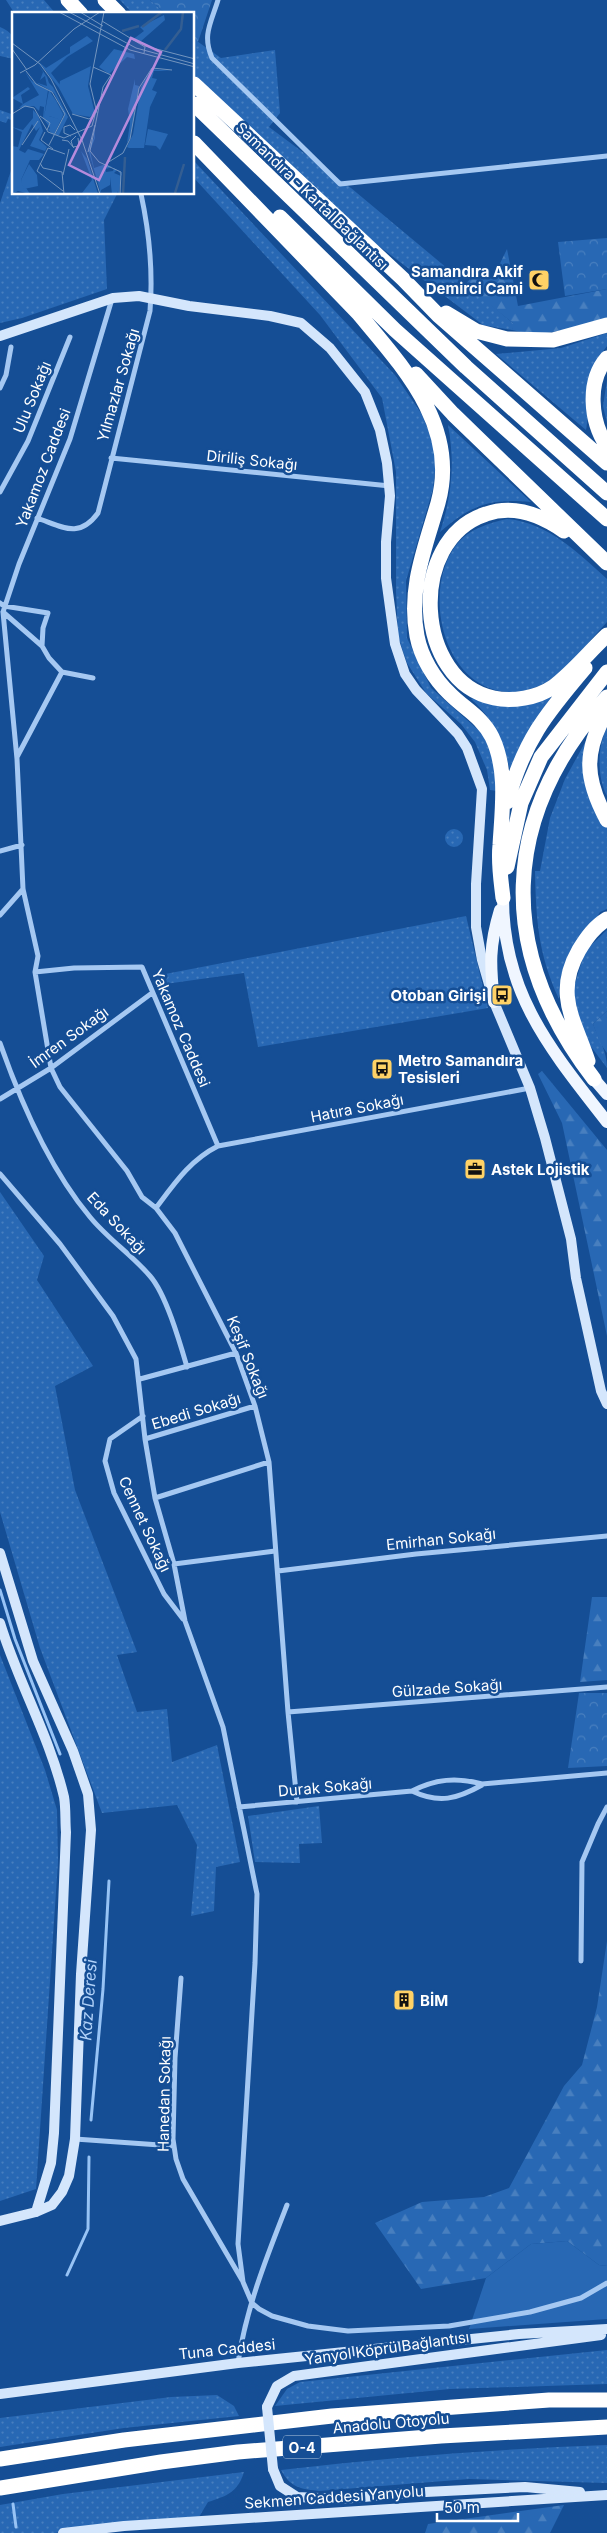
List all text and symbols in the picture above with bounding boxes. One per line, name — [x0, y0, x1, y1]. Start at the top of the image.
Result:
inset map — [12, 12, 195, 195]
street label: Samandıra - Kartal Bağlantısı — [232, 118, 392, 274]
place label: Samandıra Akif Demirci Cami — [411, 262, 523, 298]
mosque icon: Samandıra Akif Demirci Cami — [527, 268, 551, 292]
street label: Yılmazlar Sokağı — [93, 326, 143, 444]
street label: Ulu Sokağı — [9, 358, 55, 436]
street label: Yakamoz Caddesi — [11, 405, 75, 531]
street label: Diriliş Sokağı — [206, 446, 298, 474]
street label: Yakamoz Caddesi — [148, 966, 214, 1090]
bus stop icon: Otoban Girişi — [490, 983, 514, 1007]
place label: Otoban Girişi — [391, 986, 486, 1005]
street label: İmren Sokağı — [26, 1002, 112, 1072]
place label: Metro Samandıra Tesisleri — [398, 1051, 523, 1087]
bus stop icon: Metro Samandıra Tesisleri — [370, 1057, 394, 1081]
street label: Hatıra Sokağı — [309, 1090, 405, 1126]
office icon: Astek Lojistik — [463, 1157, 487, 1181]
place label: Astek Lojistik — [491, 1160, 590, 1179]
street label: Eda Sokağı — [83, 1188, 151, 1258]
street label: Keşif Sokağı — [223, 1313, 273, 1401]
street label: Ebedi Sokağı — [149, 1388, 243, 1434]
street label: Cennet Sokağı — [115, 1473, 175, 1575]
street label: Emirhan Sokağı — [385, 1524, 497, 1554]
street label: Gülzade Sokağı — [391, 1675, 503, 1701]
street label: Durak Sokağı — [277, 1773, 373, 1801]
water label: Kaz Deresi — [75, 1958, 101, 2041]
building icon: BİM — [392, 1988, 416, 2012]
place label: BİM — [420, 1991, 448, 2010]
street label: Hanedan Sokağı — [153, 2036, 175, 2152]
street label: Yanyol Köprü Bağlantısı — [303, 2327, 471, 2369]
street label: Tuna Caddesi — [178, 2334, 276, 2364]
street label: Anadolu Otoyolu — [332, 2408, 450, 2438]
road number: O-4 — [283, 2436, 321, 2458]
street label: Sekmen Caddesi Yanyolu — [244, 2481, 424, 2513]
scale bar — [437, 2490, 518, 2522]
text: 50 m — [444, 2498, 480, 2517]

